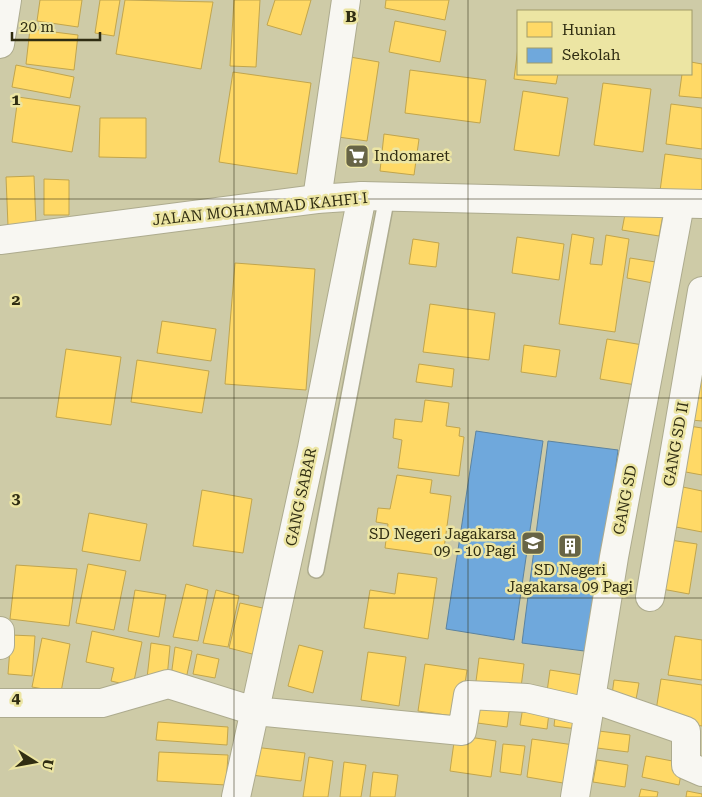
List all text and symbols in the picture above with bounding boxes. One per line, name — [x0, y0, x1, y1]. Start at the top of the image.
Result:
text: B — [345, 7, 357, 26]
scale bar — [12, 10, 100, 42]
legend — [517, 10, 692, 75]
text: 20 m — [20, 18, 55, 36]
text: Hunian — [562, 21, 616, 39]
text: Sekolah — [562, 46, 621, 64]
text: 1 — [12, 90, 21, 109]
supermarket icon: Indomaret — [344, 143, 370, 169]
place label: Indomaret — [374, 147, 450, 165]
street label: JALAN MOHAMMAD KAHFI I — [152, 189, 368, 229]
text: 2 — [12, 290, 21, 309]
street label: GANG SD II — [660, 400, 692, 488]
street label: GANG SABAR — [282, 446, 320, 548]
street label: GANG SD — [609, 464, 641, 536]
text: 3 — [12, 489, 21, 508]
place label: SD Negeri Jagakarsa 09 - 10 Pagi — [369, 525, 516, 560]
school or university icon: SD Negeri Jagakarsa 09 - 10 Pagi — [520, 530, 546, 556]
building icon: SD Negeri Jagakarsa 09 Pagi — [557, 533, 583, 559]
place label: SD Negeri Jagakarsa 09 Pagi — [507, 561, 633, 596]
text: 4 — [12, 688, 21, 707]
north arrow — [10, 737, 60, 787]
text: U — [39, 758, 57, 772]

